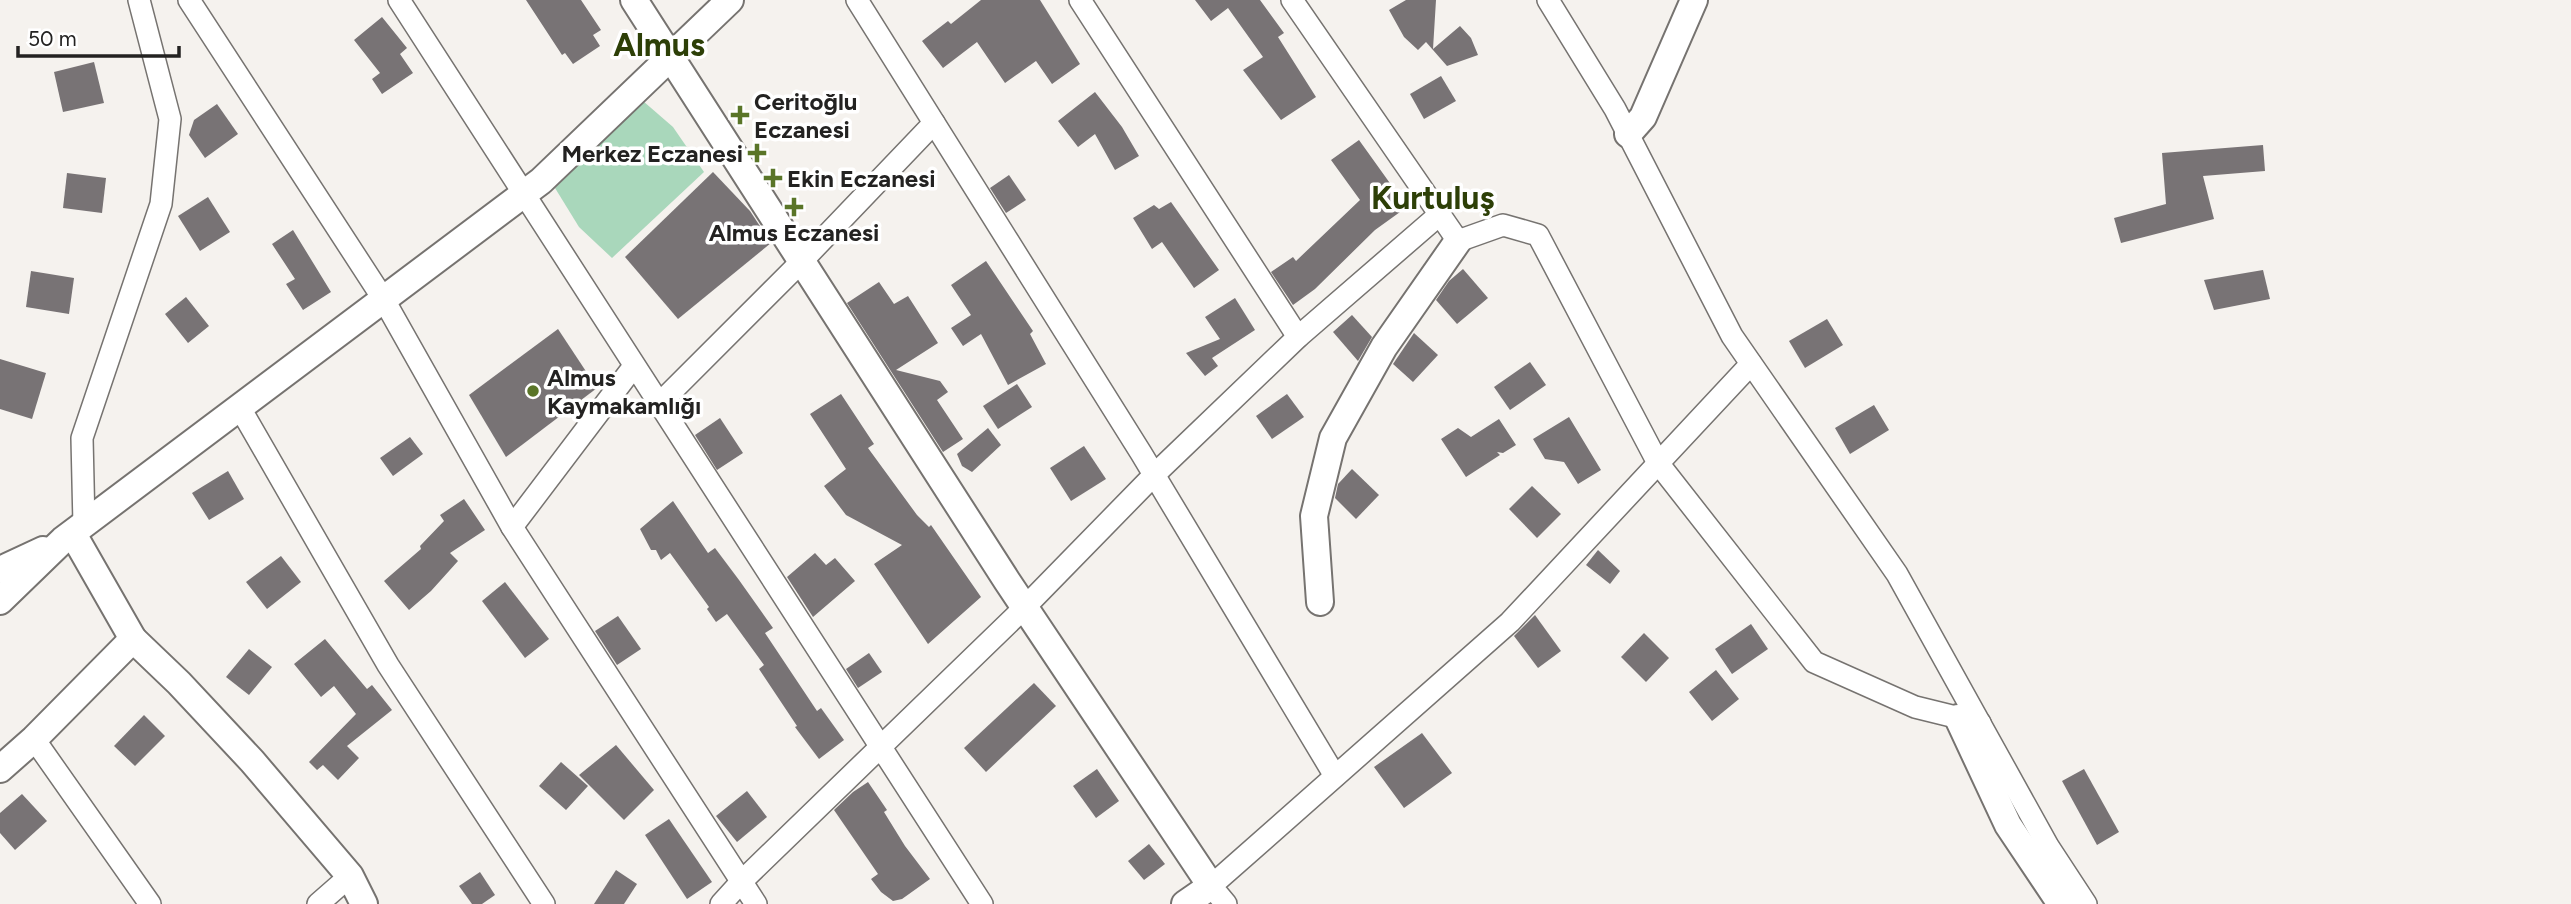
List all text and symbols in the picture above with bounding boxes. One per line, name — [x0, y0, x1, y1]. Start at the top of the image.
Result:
scale bar — [18, 14, 178, 58]
text: 50 m — [28, 26, 77, 51]
district label: Almus — [613, 26, 705, 64]
place label: Ceritoğlu Eczanesi — [754, 87, 857, 144]
marker: Ceritoğlu Eczanesi — [732, 107, 748, 123]
place label: Merkez Eczanesi — [561, 139, 743, 168]
marker: Merkez Eczanesi — [749, 145, 765, 161]
place label: Ekin Eczanesi — [787, 164, 936, 193]
marker: Ekin Eczanesi — [765, 170, 781, 186]
district label: Kurtuluş — [1371, 179, 1495, 217]
marker: Almus Eczanesi — [786, 199, 802, 215]
place label: Almus Eczanesi — [709, 218, 879, 247]
place label: Almus Kaymakamlığı — [547, 363, 701, 420]
marker: Almus Kaymakamlığı — [525, 383, 541, 399]

